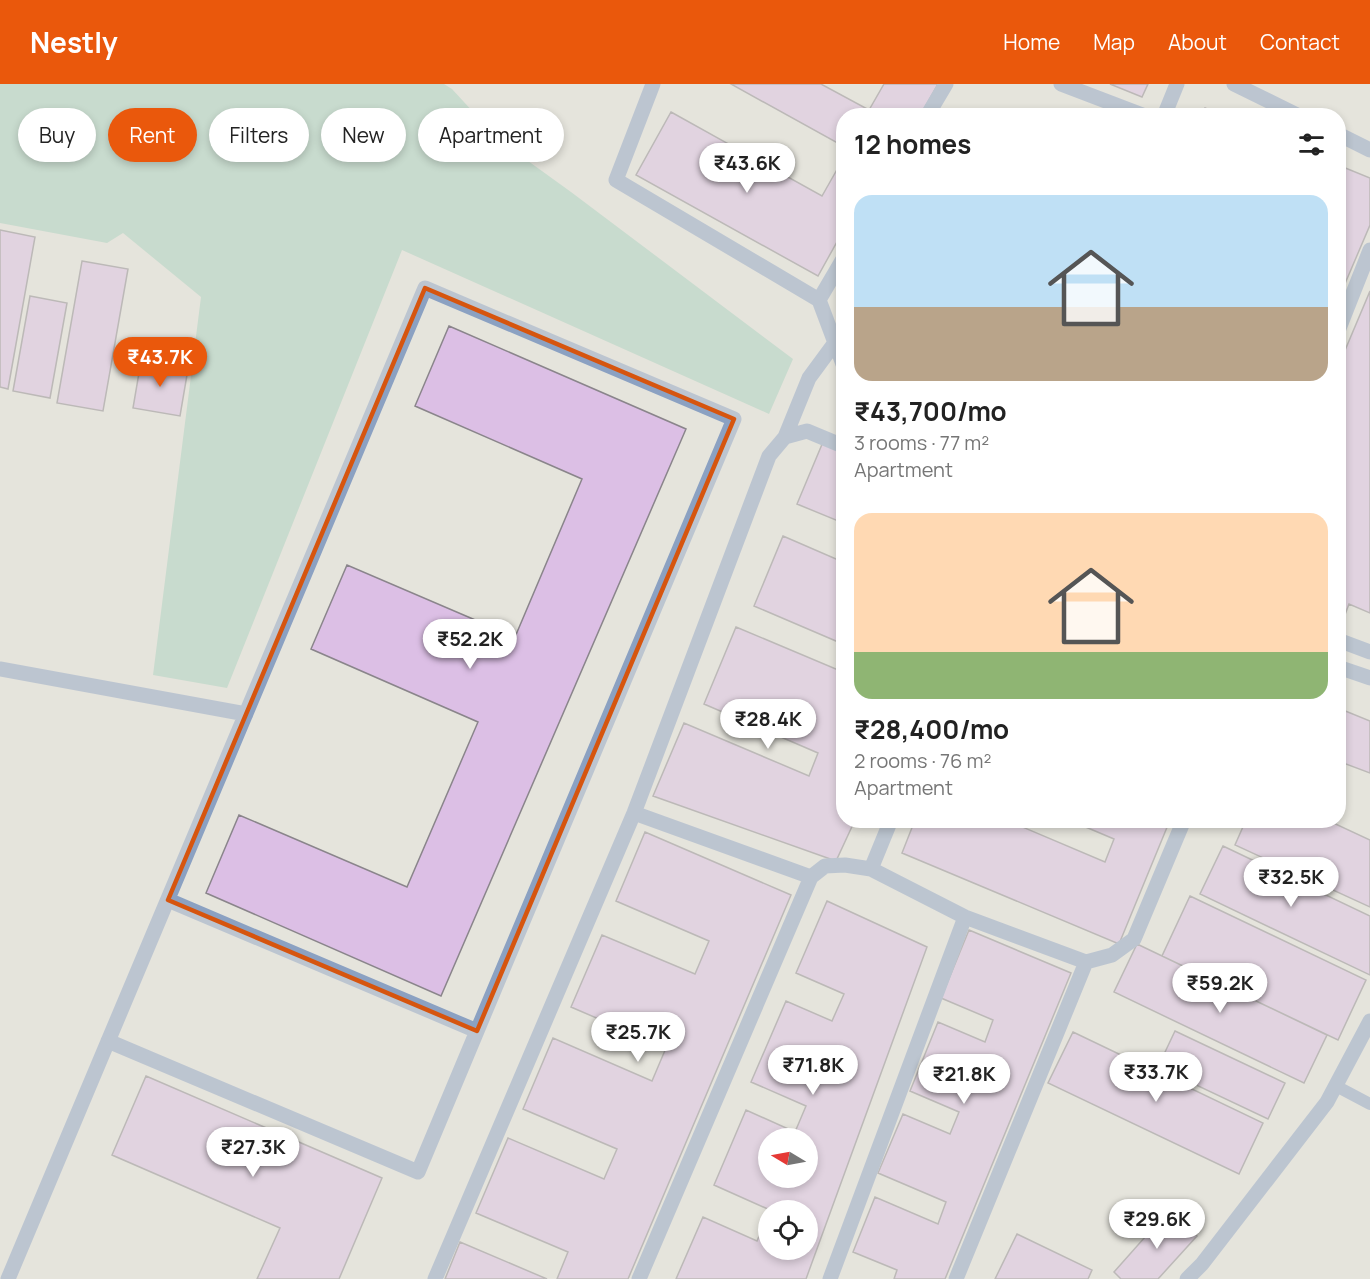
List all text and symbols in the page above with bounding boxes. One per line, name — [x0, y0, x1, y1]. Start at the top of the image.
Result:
text: Nestly — [30, 23, 118, 61]
text: Home — [1003, 28, 1060, 56]
text: Map — [1093, 28, 1135, 56]
text: About — [1168, 28, 1227, 56]
text: Contact — [1260, 28, 1340, 56]
chip: Buy — [18, 108, 96, 162]
chip: Rent — [108, 108, 197, 162]
chip: Filters — [209, 108, 309, 162]
chip: New — [321, 108, 406, 162]
chip: Apartment — [418, 108, 564, 162]
text: 12 homes — [854, 126, 971, 162]
icon: filters — [1295, 128, 1328, 161]
pin: ₹43.6K — [698, 143, 796, 194]
text: ₹43.6K — [713, 149, 781, 176]
icon: home — [1037, 234, 1145, 342]
pin: ₹43.7K — [111, 337, 209, 388]
text: ₹43.7K — [127, 343, 193, 370]
text: ₹43,700/mo — [854, 393, 1007, 429]
text: 3 rooms · 77 m² — [854, 429, 989, 456]
text: Apartment — [854, 456, 953, 483]
icon: home — [1037, 552, 1145, 660]
pin: ₹52.2K — [421, 619, 519, 670]
text: ₹52.2K — [437, 625, 503, 652]
pin: ₹28.4K — [719, 699, 817, 750]
text: ₹28.4K — [734, 705, 802, 732]
text: ₹28,400/mo — [854, 711, 1009, 747]
text: 2 rooms · 76 m² — [854, 747, 991, 774]
text: Apartment — [854, 774, 953, 801]
pin: ₹32.5K — [1242, 857, 1340, 908]
text: ₹32.5K — [1258, 863, 1324, 890]
pin: ₹59.2K — [1171, 963, 1269, 1014]
text: ₹59.2K — [1186, 969, 1254, 996]
pin: ₹25.7K — [589, 1012, 687, 1063]
text: ₹25.7K — [605, 1018, 671, 1045]
pin: ₹71.8K — [764, 1045, 862, 1096]
text: ₹71.8K — [782, 1051, 844, 1078]
pin: ₹33.7K — [1107, 1052, 1205, 1103]
pin: ₹21.8K — [915, 1054, 1013, 1105]
text: ₹33.7K — [1123, 1058, 1189, 1085]
text: ₹21.8K — [932, 1060, 996, 1087]
pin: ₹27.3K — [204, 1127, 302, 1178]
north arrow — [758, 1128, 818, 1188]
map controls — [758, 1128, 818, 1260]
text: ₹27.3K — [220, 1133, 286, 1160]
pin: ₹29.6K — [1108, 1199, 1206, 1250]
button: locate — [758, 1200, 818, 1260]
text: ₹29.6K — [1123, 1205, 1191, 1232]

